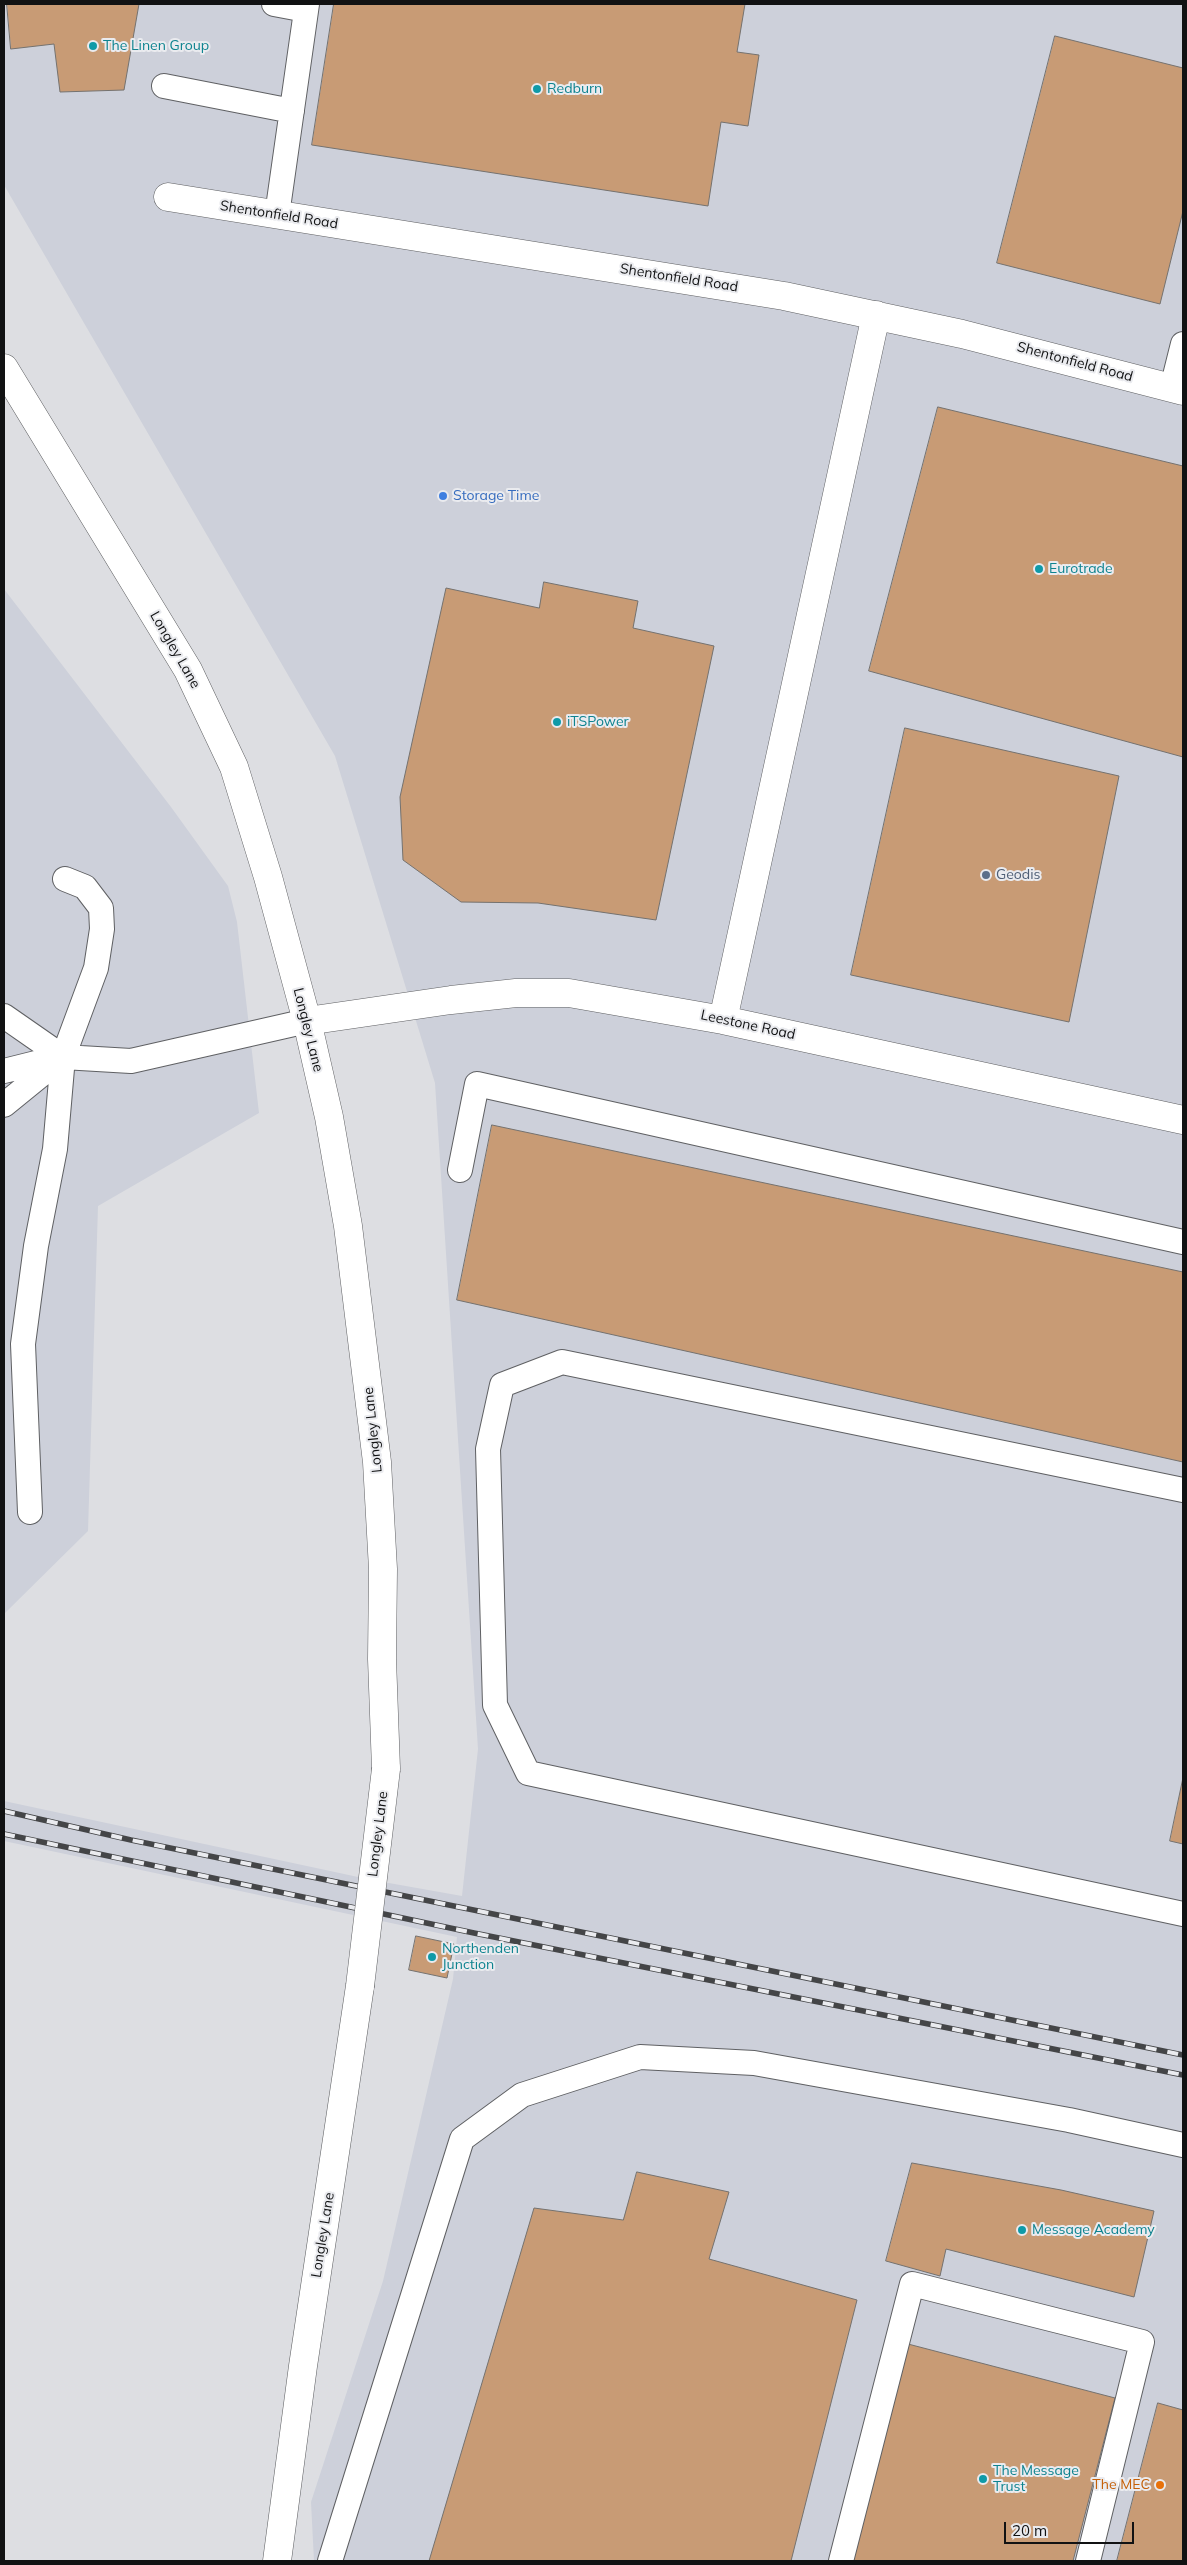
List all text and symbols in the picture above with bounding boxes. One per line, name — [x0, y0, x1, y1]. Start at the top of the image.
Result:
place label: The Linen Group — [103, 38, 209, 54]
marker: The Linen Group — [87, 40, 99, 52]
place label: Redburn — [547, 81, 602, 97]
marker: Redburn — [531, 83, 543, 95]
street label: Shentonfield Road — [219, 197, 339, 233]
street label: Shentonfield Road — [619, 260, 739, 296]
street label: Shentonfield Road — [1015, 338, 1135, 386]
place label: Storage Time — [453, 488, 539, 504]
marker: Storage Time — [437, 490, 449, 502]
place label: Eurotrade — [1049, 561, 1113, 577]
marker: Eurotrade — [1033, 563, 1045, 575]
street label: Longley Lane — [146, 609, 204, 691]
place label: iTSPower — [567, 714, 629, 730]
marker: iTSPower — [551, 716, 563, 728]
place label: Geodis — [996, 867, 1041, 883]
marker: Geodis — [980, 869, 992, 881]
street label: Longley Lane — [289, 986, 327, 1074]
street label: Leestone Road — [699, 1007, 797, 1043]
street label: Longley Lane — [360, 1386, 386, 1474]
street label: Longley Lane — [364, 1790, 392, 1878]
place label: Northenden Junction — [442, 1941, 519, 1974]
marker: Northenden Junction — [426, 1951, 438, 1963]
street label: Longley Lane — [308, 2191, 338, 2279]
place label: Message Academy — [1032, 2222, 1155, 2238]
marker: Message Academy — [1016, 2224, 1028, 2236]
place label: The Message Trust — [993, 2463, 1079, 2496]
marker: The Message Trust — [977, 2473, 989, 2485]
place label: The MEC — [1092, 2477, 1150, 2493]
marker: The MEC — [1154, 2479, 1166, 2491]
scale bar — [1007, 2512, 1137, 2544]
text: 20 m — [1012, 2521, 1047, 2540]

